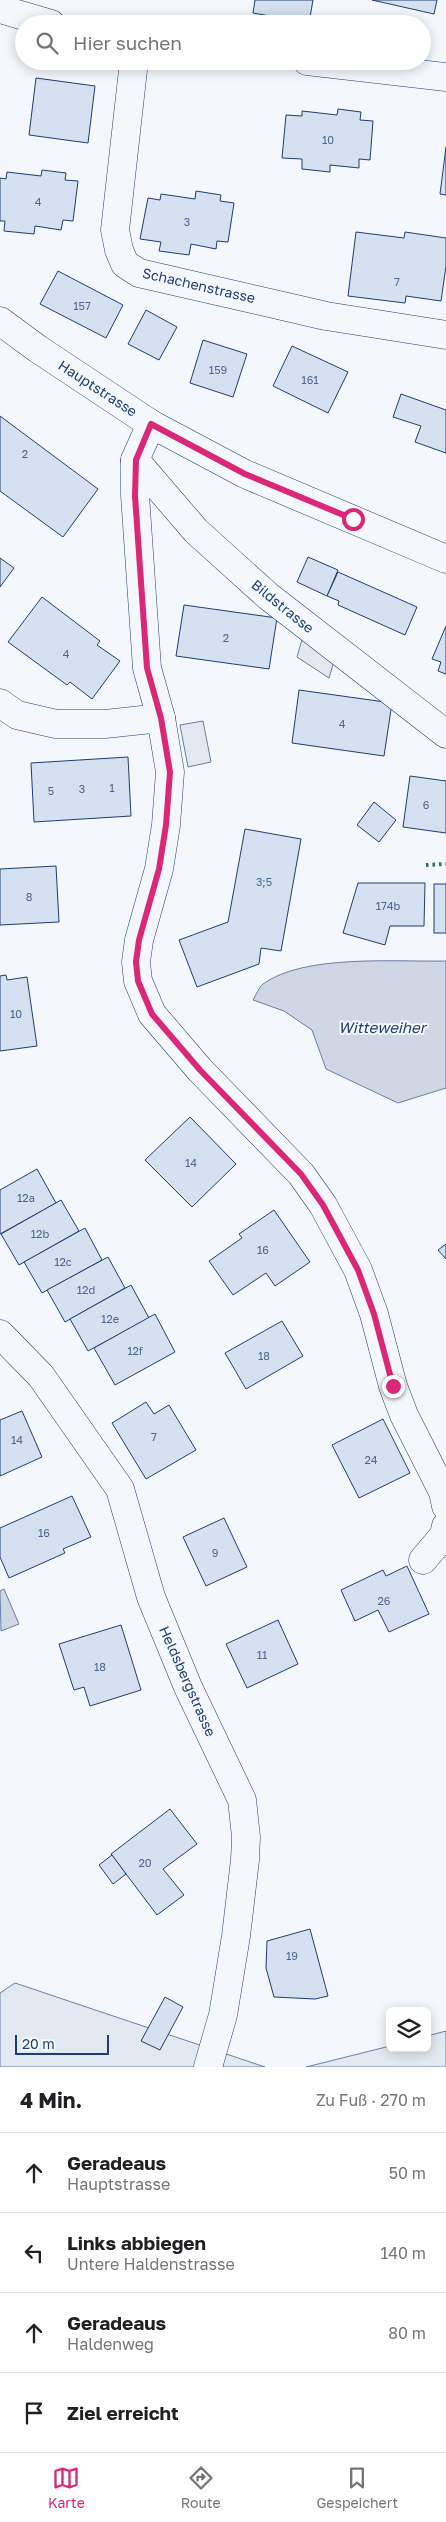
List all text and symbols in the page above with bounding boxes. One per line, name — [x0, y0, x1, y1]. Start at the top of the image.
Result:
search box — [15, 15, 431, 70]
icon: search — [33, 29, 61, 57]
text: Hier suchen — [73, 31, 182, 54]
house number: 10 — [322, 133, 334, 146]
house number: 4 — [35, 195, 42, 208]
house number: 3 — [184, 215, 190, 228]
street label: Schachenstrasse — [141, 264, 257, 306]
house number: 7 — [394, 275, 400, 288]
house number: 157 — [73, 299, 91, 312]
street label: Hauptstrasse — [55, 356, 141, 420]
house number: 159 — [209, 363, 227, 376]
house number: 161 — [301, 373, 319, 386]
house number: 2 — [22, 447, 28, 460]
route start — [342, 508, 365, 531]
street label: Bildstrasse — [248, 576, 318, 636]
house number: 2 — [223, 631, 229, 644]
house number: 4 — [63, 647, 70, 660]
house number: 4 — [339, 717, 346, 730]
house number: 1 — [109, 781, 115, 794]
house number: 3 — [79, 782, 85, 795]
house number: 5 — [48, 784, 54, 797]
house number: 6 — [423, 798, 430, 811]
house number: 3;5 — [256, 875, 272, 888]
house number: 8 — [26, 890, 33, 903]
house number: 174b — [376, 899, 401, 912]
house number: 10 — [10, 1007, 22, 1020]
water label: Witteweiher — [338, 1018, 428, 1036]
house number: 14 — [185, 1156, 197, 1169]
house number: 12a — [17, 1191, 35, 1204]
house number: 12b — [31, 1227, 49, 1240]
house number: 16 — [257, 1243, 269, 1256]
house number: 12c — [54, 1255, 72, 1268]
house number: 12d — [77, 1283, 95, 1296]
house number: 12e — [101, 1312, 119, 1325]
house number: 12f — [127, 1344, 143, 1357]
house number: 18 — [258, 1349, 270, 1362]
route end — [382, 1375, 405, 1398]
house number: 7 — [151, 1430, 157, 1443]
house number: 14 — [11, 1433, 23, 1446]
house number: 24 — [364, 1453, 378, 1466]
house number: 16 — [38, 1526, 50, 1539]
house number: 9 — [212, 1546, 218, 1559]
house number: 26 — [377, 1594, 391, 1607]
street label: Heldsbergstrasse — [156, 1623, 220, 1739]
house number: 11 — [257, 1648, 267, 1661]
house number: 18 — [94, 1660, 106, 1673]
house number: 20 — [138, 1856, 152, 1869]
house number: 19 — [286, 1949, 298, 1962]
map controls — [386, 2007, 431, 2052]
button: layers — [386, 2007, 431, 2052]
scale bar — [15, 2032, 109, 2055]
text: 20 m — [22, 2035, 55, 2052]
text: 4 Min. — [20, 2087, 82, 2113]
text: Zu Fuß · 270 m — [316, 2090, 426, 2110]
text: Geradeaus — [67, 2151, 166, 2174]
icon: ahead — [20, 2159, 48, 2187]
text: 50 m — [389, 2163, 426, 2183]
text: Hauptstrasse — [67, 2174, 170, 2194]
text: Links abbiegen — [67, 2231, 206, 2254]
icon: left — [20, 2239, 48, 2267]
text: 140 m — [380, 2243, 426, 2263]
text: Untere Haldenstrasse — [67, 2254, 235, 2274]
text: Geradeaus — [67, 2311, 166, 2334]
icon: ahead — [20, 2319, 48, 2347]
text: 80 m — [388, 2323, 426, 2343]
text: Haldenweg — [67, 2334, 154, 2354]
icon: arrive — [20, 2399, 48, 2427]
text: Ziel erreicht — [67, 2401, 179, 2424]
tab: Karte — [48, 2464, 85, 2511]
tab: Route — [181, 2464, 221, 2511]
tab: Gespeichert — [316, 2464, 398, 2511]

